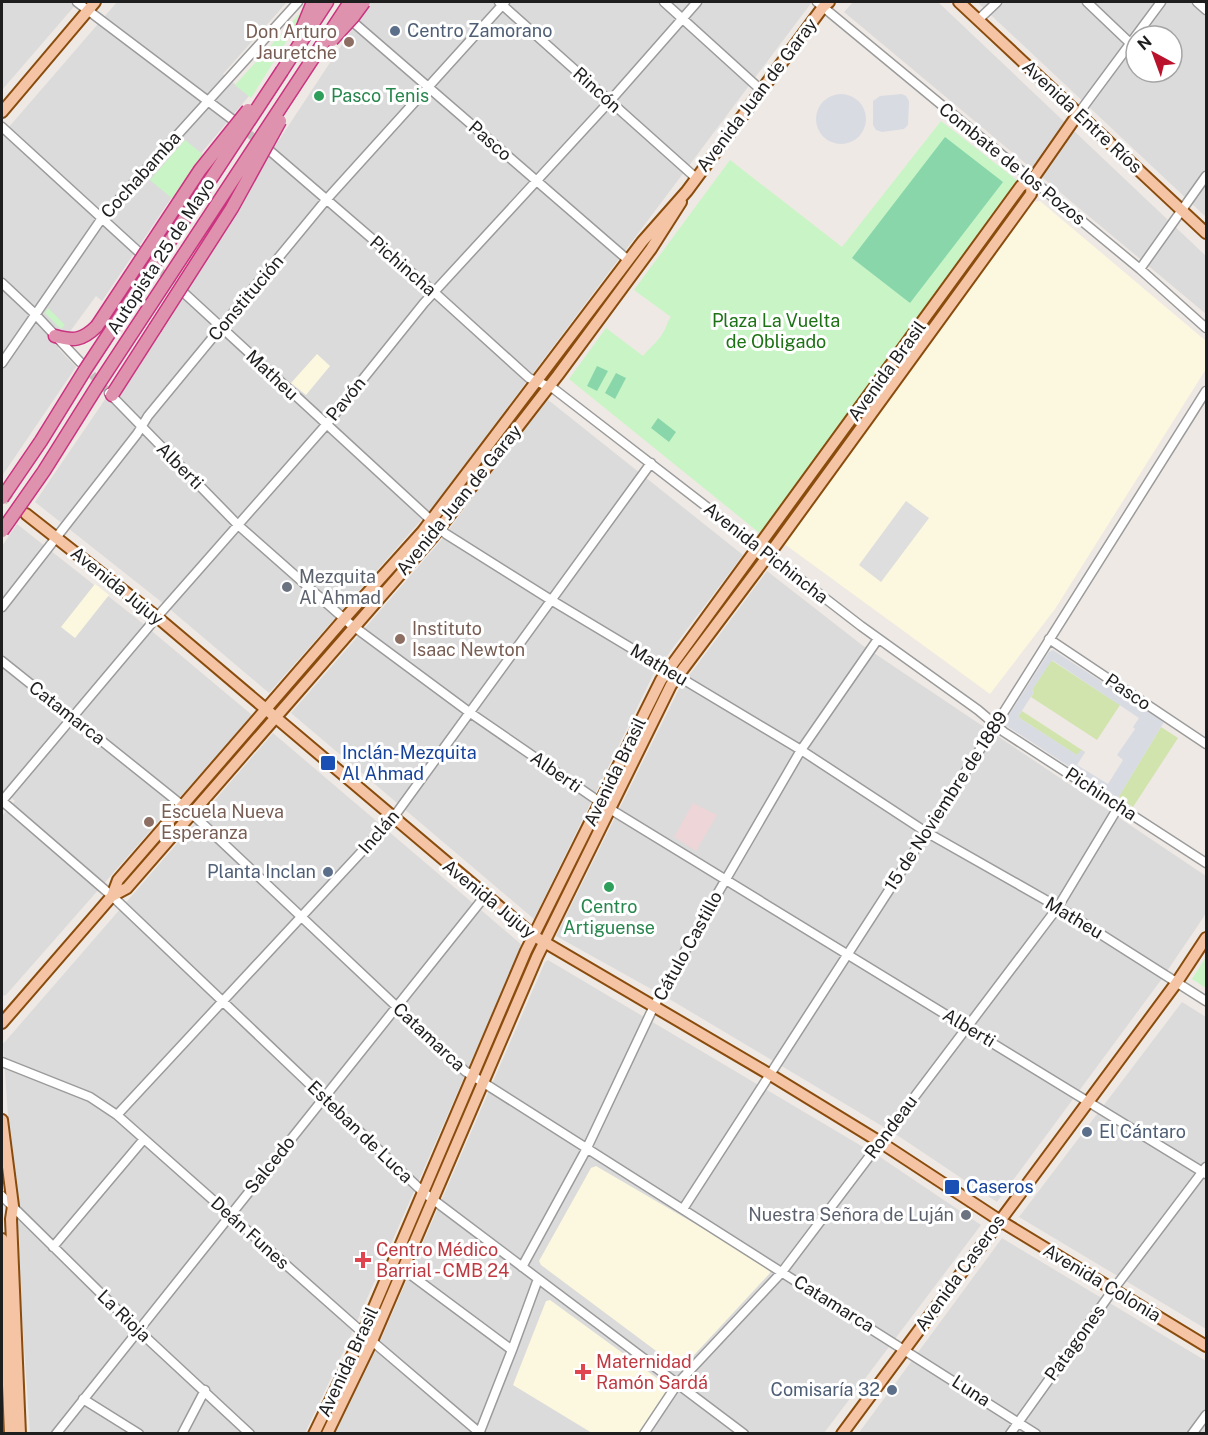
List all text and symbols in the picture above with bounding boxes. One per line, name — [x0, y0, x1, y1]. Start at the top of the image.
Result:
street label: Avenida Juan de Garay — [692, 13, 821, 176]
place label: Centro Zamorano — [407, 20, 552, 41]
place label: Don Arturo Jauretche — [245, 21, 337, 63]
marker: Centro Zamorano — [388, 24, 402, 38]
north arrow — [1124, 24, 1184, 84]
text: N — [1134, 32, 1155, 54]
marker: Don Arturo Jauretche — [342, 35, 356, 49]
street label: Avenida Entre Ríos — [1018, 56, 1146, 177]
street label: Rincón — [569, 63, 626, 117]
place label: Pasco Tenis — [331, 85, 429, 106]
marker: Pasco Tenis — [312, 89, 326, 103]
street label: Combate de los Pozos — [935, 98, 1090, 229]
street label: Pasco — [465, 116, 516, 165]
street label: Cochabamba — [96, 127, 185, 222]
street label: Autopista 25 de Mayo — [102, 174, 219, 338]
street label: Pichincha — [366, 231, 441, 300]
street label: Constitución — [204, 251, 287, 345]
park label: Plaza La Vuelta de Obligado — [712, 310, 840, 352]
street label: Avenida Brasil — [843, 317, 930, 425]
street label: Matheu — [242, 345, 303, 404]
street label: Pavón — [322, 372, 370, 425]
street label: Avenida Juan de Garay — [392, 420, 526, 579]
street label: Alberti — [153, 438, 208, 493]
street label: Avenida Pichincha — [700, 498, 832, 608]
street label: Avenida Jujuy — [67, 542, 168, 630]
place label: Mezquita Al Ahmad — [299, 566, 381, 608]
marker: Mezquita Al Ahmad — [280, 580, 294, 594]
place label: Instituto Isaac Newton — [412, 618, 525, 660]
marker: Instituto Isaac Newton — [393, 632, 407, 646]
street label: Matheu — [627, 639, 692, 690]
street label: Pasco — [1102, 669, 1155, 714]
street label: Catamarca — [25, 676, 110, 749]
street label: 15 de Noviembre de 1889 — [880, 707, 1011, 894]
street label: Avenida Brasil — [579, 714, 650, 830]
place label: Inclán-Mezquita Al Ahmad — [342, 742, 477, 784]
street label: Alberti — [527, 747, 586, 797]
marker: Inclán-Mezquita Al Ahmad — [319, 754, 337, 772]
street label: Pichincha — [1062, 763, 1141, 824]
place label: Escuela Nueva Esperanza — [161, 801, 284, 843]
street label: Inclán — [354, 806, 403, 858]
marker: Escuela Nueva Esperanza — [142, 815, 156, 829]
street label: Avenida Jujuy — [439, 855, 540, 943]
place label: Planta Inclan — [207, 861, 316, 882]
marker: Planta Inclan — [321, 865, 335, 879]
marker: Centro Artiguense — [602, 880, 616, 894]
street label: Cátulo Castillo — [649, 887, 726, 1004]
street label: Matheu — [1042, 892, 1107, 943]
place label: Centro Artiguense — [563, 896, 655, 938]
street label: Catamarca — [389, 998, 470, 1075]
street label: Alberti — [939, 1004, 999, 1051]
street label: Esteban de Luca — [304, 1076, 417, 1187]
street label: Rondeau — [860, 1091, 921, 1162]
place label: El Cántaro — [1099, 1121, 1186, 1142]
marker: El Cántaro — [1080, 1125, 1094, 1139]
street label: Salcedo — [240, 1132, 299, 1198]
place label: Caseros — [966, 1176, 1034, 1197]
marker: Caseros — [943, 1178, 961, 1196]
street label: Deán Funes — [207, 1192, 294, 1273]
place label: Nuestra Señora de Luján — [748, 1204, 954, 1225]
marker: Nuestra Señora de Luján — [959, 1208, 973, 1222]
street label: Avenida Caseros — [910, 1211, 1009, 1335]
place label: Centro Médico Barrial - CMB 24 — [376, 1239, 509, 1281]
street label: Avenida Colonia — [1040, 1239, 1165, 1326]
marker: Centro Médico Barrial - CMB 24 — [354, 1251, 372, 1269]
street label: Catamarca — [790, 1271, 878, 1337]
street label: La Rioja — [93, 1285, 155, 1346]
street label: Patagones — [1040, 1301, 1109, 1385]
street label: Avenida Brasil — [313, 1304, 382, 1420]
place label: Maternidad Ramón Sardá — [596, 1351, 708, 1393]
marker: Maternidad Ramón Sardá — [574, 1363, 592, 1381]
street label: Luna — [948, 1371, 994, 1411]
place label: Comisaría 32 — [771, 1379, 880, 1400]
marker: Comisaría 32 — [885, 1383, 899, 1397]

